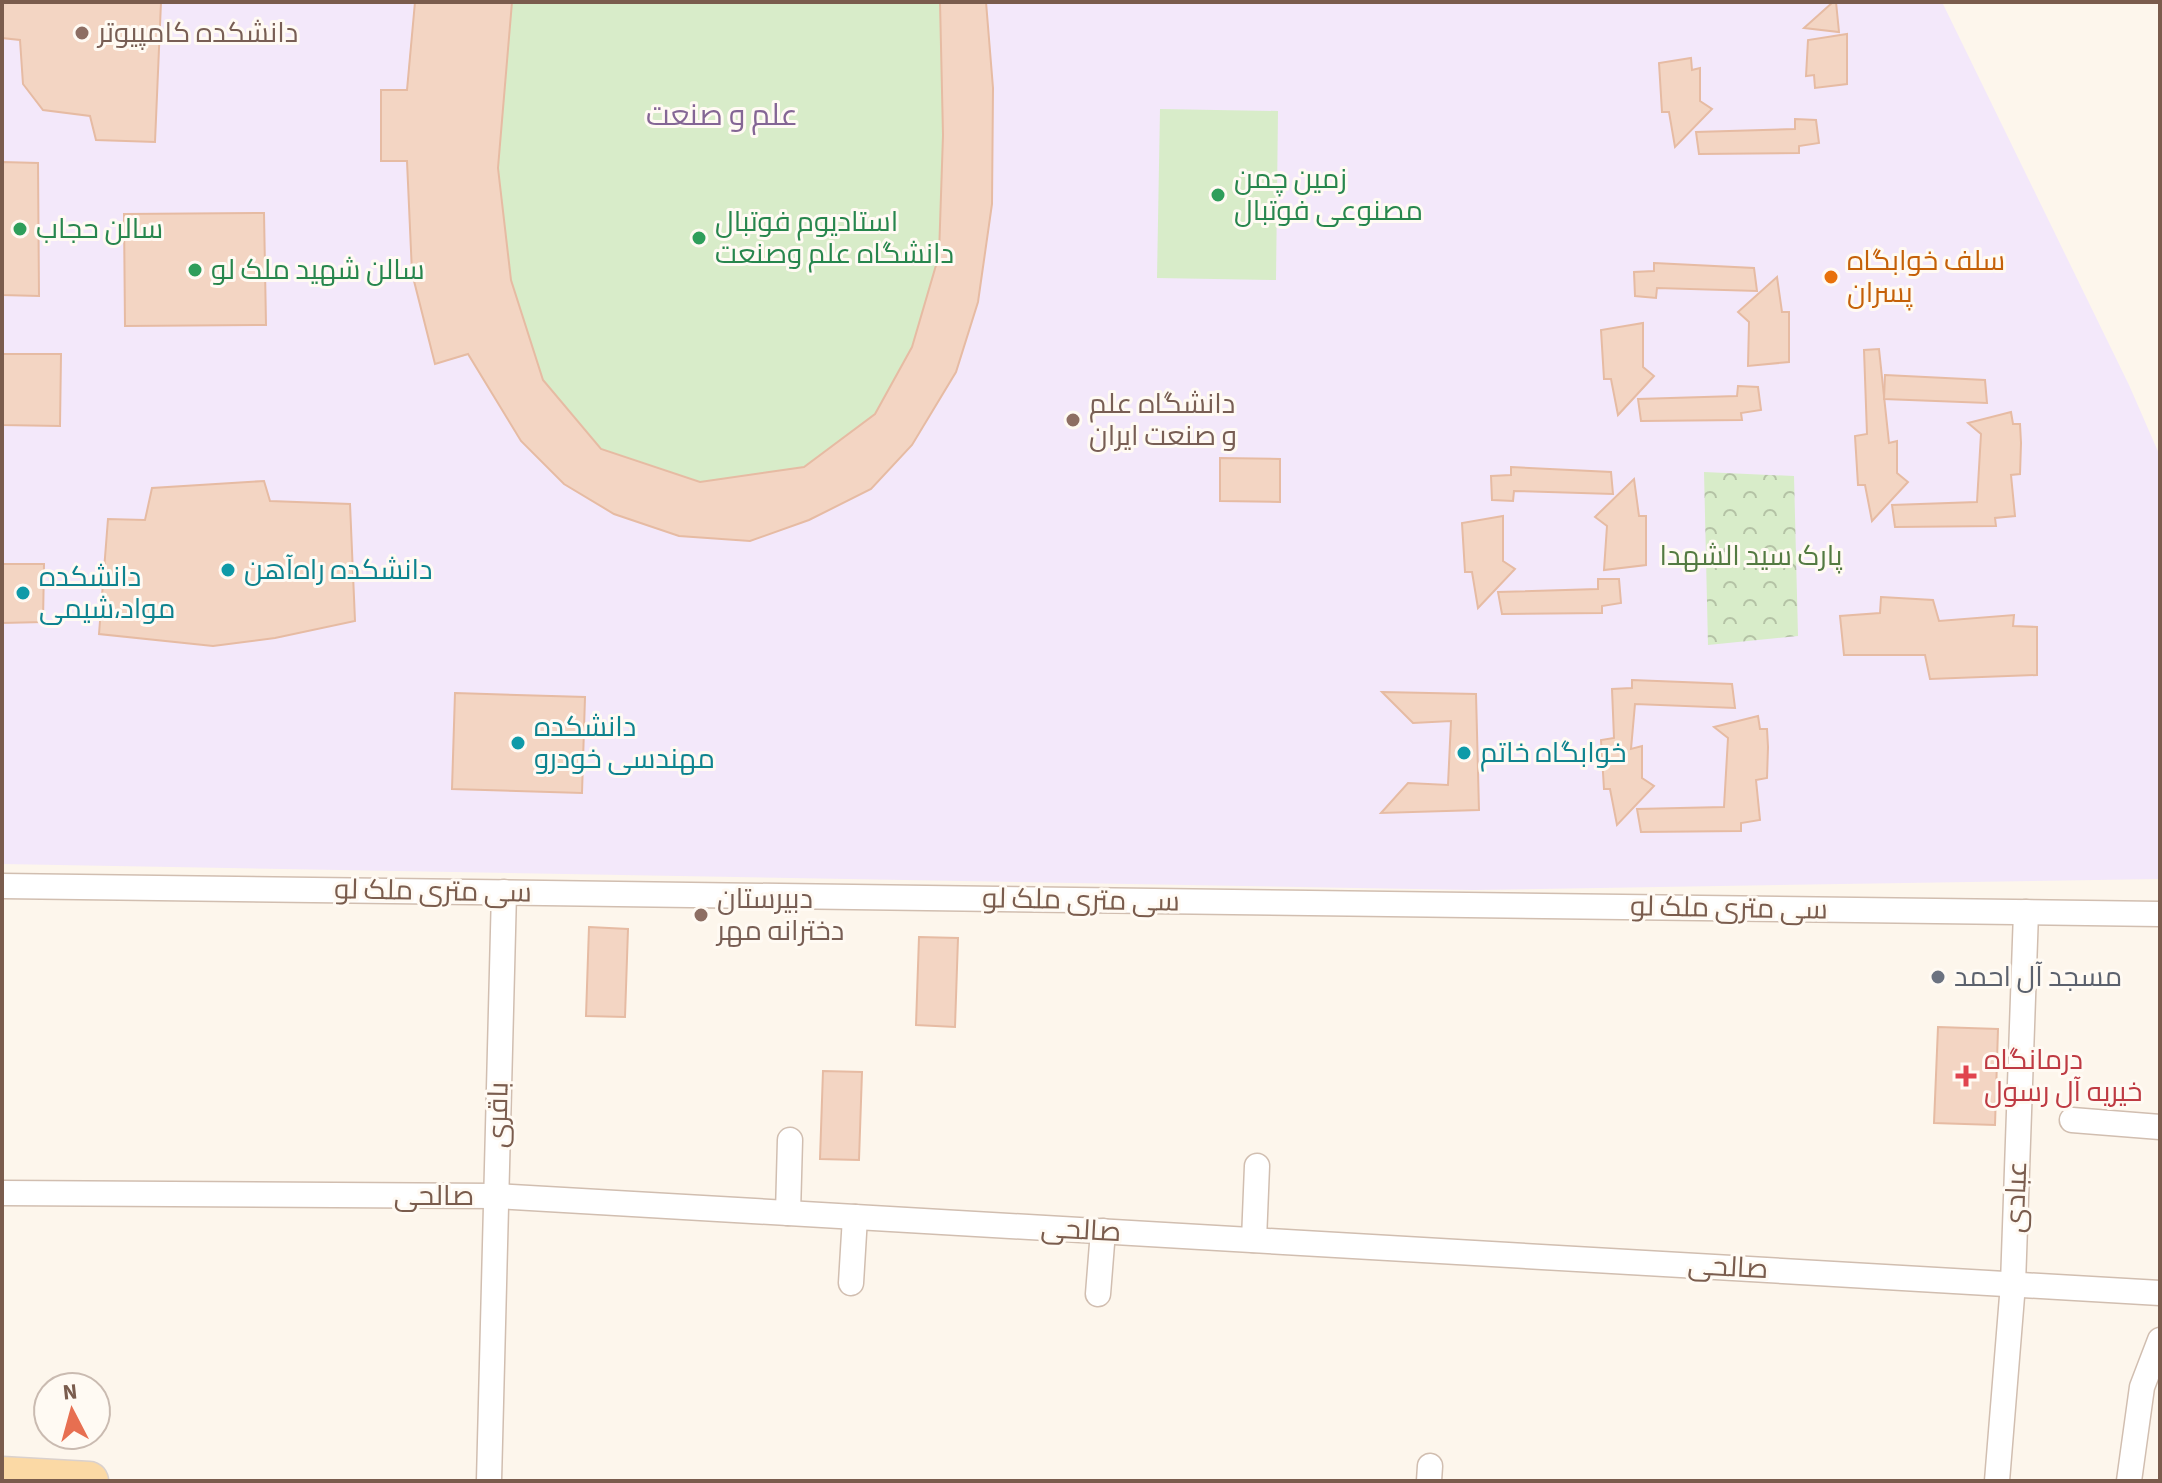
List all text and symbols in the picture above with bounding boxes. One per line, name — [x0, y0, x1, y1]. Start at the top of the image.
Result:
place label: دانشکده کامپیوتر — [96, 13, 298, 53]
marker: دانشکده کامپیوتر — [73, 24, 91, 42]
district label: علم و صنعت — [646, 94, 798, 137]
place label: زمین چمن مصنوعی فوتبال — [1234, 159, 1423, 231]
marker: زمین چمن مصنوعی فوتبال — [1209, 186, 1227, 204]
place label: استادیوم فوتبال دانشگاه علم وصنعت — [715, 202, 954, 274]
place label: سالن حجاب — [36, 209, 163, 249]
marker: سالن حجاب — [11, 220, 29, 238]
marker: استادیوم فوتبال دانشگاه علم وصنعت — [690, 229, 708, 247]
place label: سلف خوابگاه پسران — [1847, 241, 2005, 313]
place label: سالن شهید ملک لو — [211, 250, 425, 290]
marker: سالن شهید ملک لو — [186, 261, 204, 279]
marker: سلف خوابگاه پسران — [1822, 268, 1840, 286]
place label: دانشگاه علم و صنعت ایران — [1089, 384, 1237, 456]
marker: دانشگاه علم و صنعت ایران — [1064, 411, 1082, 429]
park label: پارک سید الشهدا — [1660, 536, 1843, 576]
place label: دانشکده راه‌آهن — [244, 550, 433, 590]
place label: دانشکده مواد،شیمی — [39, 557, 176, 629]
marker: دانشکده راه‌آهن — [219, 561, 237, 579]
marker: دانشکده مواد،شیمی — [14, 584, 32, 602]
place label: دانشکده مهندسی خودرو — [534, 707, 715, 779]
place label: خوابگاه خاتم — [1480, 733, 1627, 773]
marker: دانشکده مهندسی خودرو — [509, 734, 527, 752]
marker: خوابگاه خاتم — [1455, 744, 1473, 762]
street label: سی متری ملک لو — [334, 869, 532, 913]
street label: سی متری ملک لو — [982, 878, 1180, 922]
place label: دبیرستان دخترانه مهر — [715, 879, 844, 951]
street label: سی متری ملک لو — [1630, 886, 1828, 930]
marker: دبیرستان دخترانه مهر — [692, 906, 710, 924]
place label: مسجد آل احمد — [1954, 957, 2122, 997]
marker: مسجد آل احمد — [1929, 968, 1947, 986]
place label: درمانگاه خیریه آل رسول — [1984, 1040, 2143, 1112]
marker: درمانگاه خیریه آل رسول — [1955, 1065, 1977, 1087]
street label: باقری — [477, 1082, 519, 1148]
street label: عبادی — [1995, 1160, 2037, 1234]
street label: صالحی — [394, 1176, 474, 1216]
street label: صالحی — [1040, 1208, 1122, 1252]
street label: صالحی — [1687, 1245, 1769, 1289]
north arrow — [32, 1371, 112, 1451]
text: N — [61, 1375, 79, 1409]

